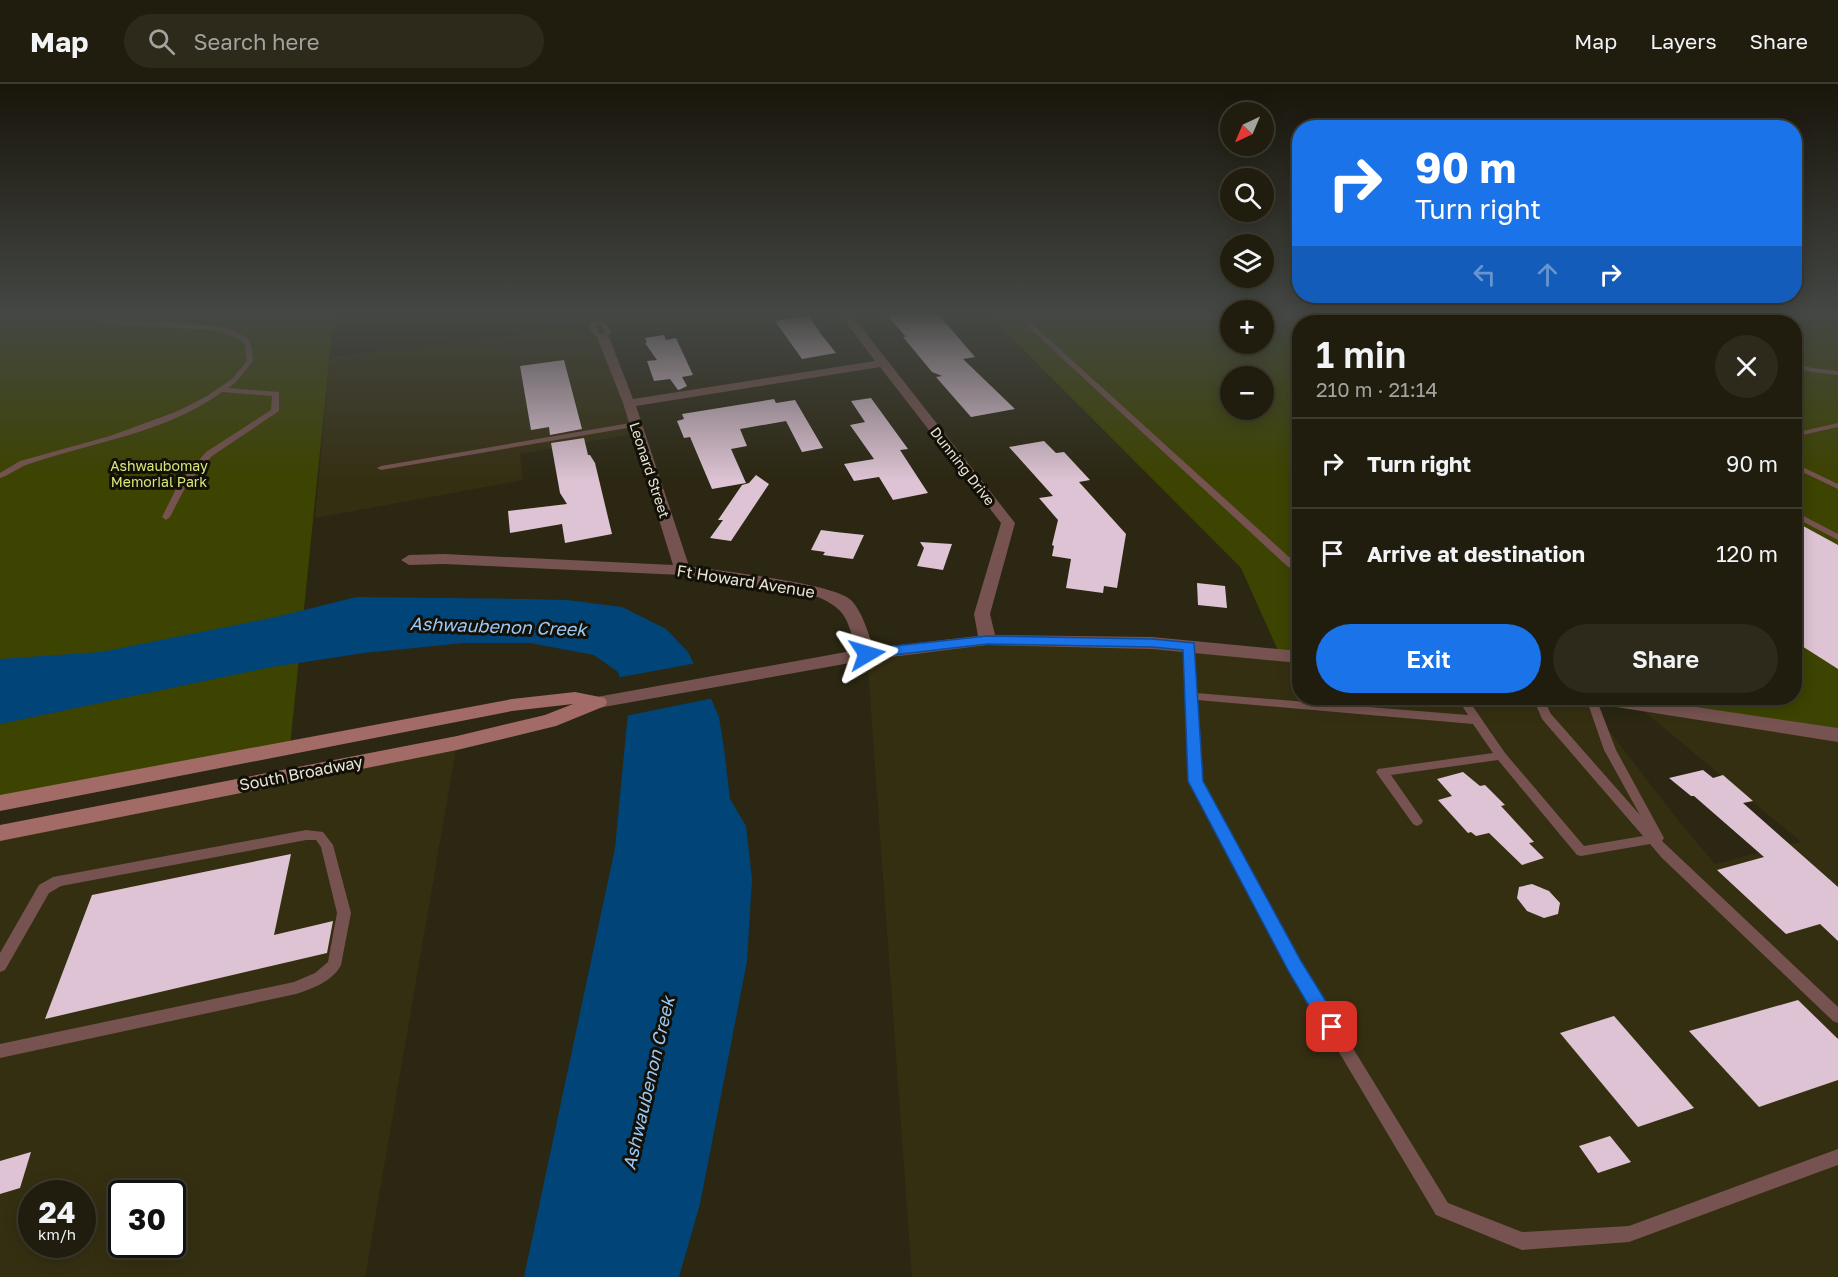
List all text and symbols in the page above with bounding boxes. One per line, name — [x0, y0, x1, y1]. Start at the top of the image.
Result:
search box — [124, 14, 544, 68]
text: Map — [30, 25, 88, 58]
icon: search — [145, 25, 178, 58]
text: Search here — [193, 28, 319, 55]
text: Map — [1574, 28, 1617, 54]
text: Layers — [1650, 28, 1717, 54]
text: Share — [1750, 28, 1808, 54]
north arrow — [1220, 102, 1274, 156]
map controls — [1220, 102, 1274, 420]
text: 90 m — [1415, 142, 1516, 192]
icon: right — [1316, 144, 1394, 222]
button: search — [1220, 168, 1274, 222]
text: Turn right — [1415, 193, 1541, 225]
button: layers — [1220, 234, 1274, 288]
icon: left — [1468, 258, 1501, 291]
icon: ahead — [1531, 258, 1564, 291]
icon: right — [1594, 258, 1627, 291]
button: + — [1220, 300, 1274, 354]
text: 1 min — [1316, 333, 1406, 376]
button: close — [1715, 335, 1778, 398]
button: − — [1220, 366, 1274, 420]
text: 210 m · 21:14 — [1316, 377, 1438, 401]
street label: Leonard Street — [627, 420, 673, 520]
street label: Dunning Drive — [927, 423, 999, 509]
icon: right — [1316, 447, 1349, 480]
text: Turn right — [1367, 450, 1471, 477]
text: 90 m — [1726, 450, 1778, 477]
park label: Ashwaubomay Memorial Park — [110, 457, 208, 490]
icon: arrive — [1316, 537, 1349, 570]
text: Arrive at destination — [1367, 540, 1585, 567]
text: 120 m — [1716, 540, 1778, 567]
street label: Ft Howard Avenue — [675, 560, 817, 602]
water label: Ashwaubenon Creek — [409, 612, 589, 640]
position arrow — [835, 622, 899, 686]
button: Exit — [1316, 624, 1541, 693]
button: Share — [1553, 624, 1778, 693]
street label: South Broadway — [238, 751, 364, 795]
water label: Ashwaubenon Creek — [617, 993, 679, 1172]
pin — [1306, 1001, 1357, 1052]
icon: arrive — [1315, 1010, 1348, 1043]
speed limit sign: 30 — [108, 1180, 186, 1258]
text: 24 — [38, 1194, 76, 1230]
text: km/h — [38, 1225, 76, 1243]

